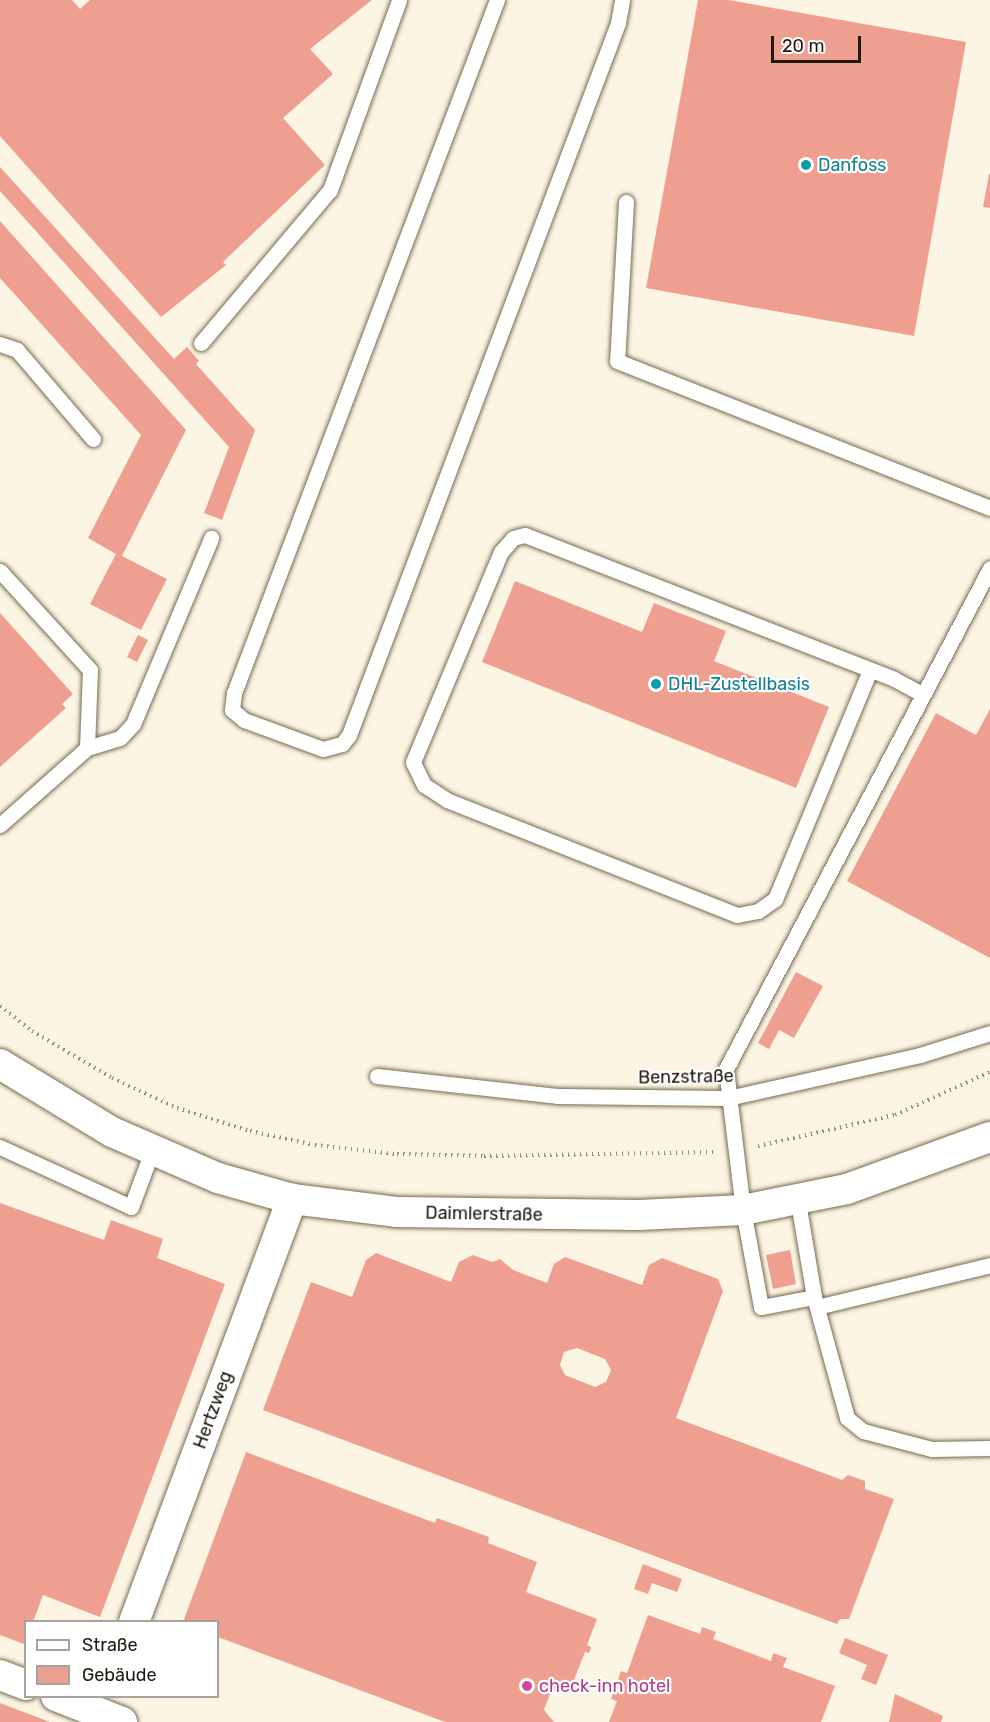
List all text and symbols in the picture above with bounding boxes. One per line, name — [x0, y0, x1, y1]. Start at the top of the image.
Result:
scale bar — [774, 24, 864, 62]
text: 20 m — [782, 35, 824, 57]
place label: Danfoss — [818, 154, 887, 176]
marker: Danfoss — [799, 158, 813, 172]
place label: DHL-Zustellbasis — [668, 673, 810, 695]
marker: DHL-Zustellbasis — [649, 677, 663, 691]
street label: Benzstraße — [638, 1065, 734, 1089]
street label: Daimlerstraße — [425, 1202, 543, 1226]
street label: Hertzweg — [189, 1368, 237, 1452]
legend — [24, 1620, 219, 1698]
text: Straße — [82, 1634, 138, 1656]
text: Gebäude — [82, 1664, 157, 1686]
place label: check-inn hotel — [539, 1675, 670, 1697]
marker: check-inn hotel — [520, 1679, 534, 1693]

